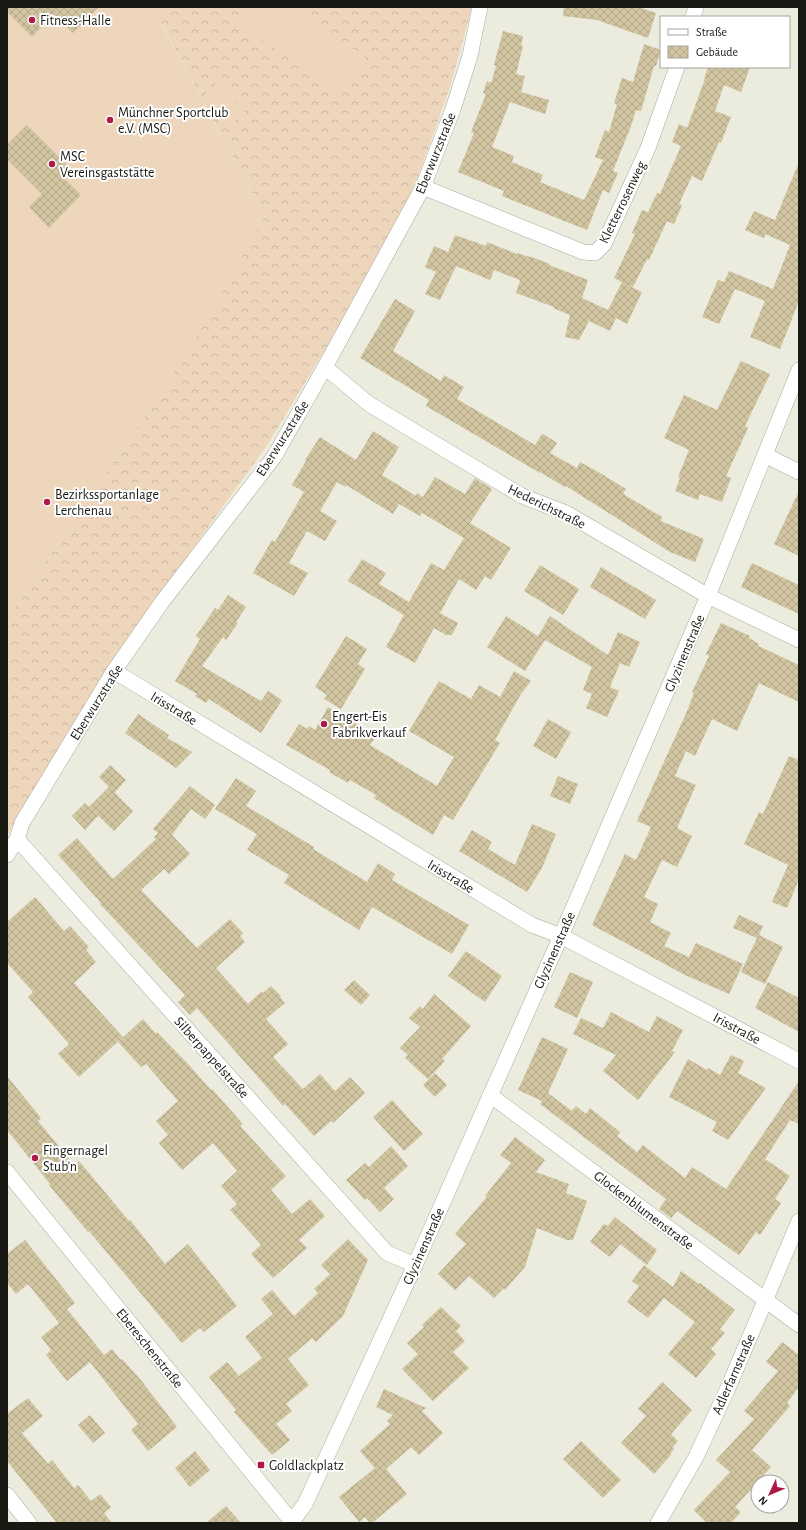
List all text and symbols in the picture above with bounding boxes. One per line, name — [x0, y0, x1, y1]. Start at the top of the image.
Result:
place label: Fitness-Halle — [40, 14, 111, 28]
marker: Fitness-Halle — [27, 15, 37, 25]
legend — [660, 16, 790, 68]
text: Straße — [696, 26, 727, 38]
text: Gebäude — [696, 46, 738, 58]
place label: Münchner Sportclub e.V. (MSC) — [118, 106, 228, 136]
street label: Eberwurzstraße — [413, 111, 459, 196]
marker: Münchner Sportclub e.V. (MSC) — [105, 115, 115, 125]
place label: MSC Vereinsgaststätte — [60, 150, 155, 180]
marker: MSC Vereinsgaststätte — [47, 159, 57, 169]
street label: Kletterrosenweg — [597, 159, 649, 246]
street label: Eberwurzstraße — [254, 398, 312, 479]
street label: Hederichstraße — [505, 482, 588, 532]
place label: Bezirkssportanlage Lerchenau — [55, 488, 159, 518]
marker: Bezirkssportanlage Lerchenau — [42, 497, 52, 507]
street label: Glyzinenstraße — [662, 613, 707, 694]
street label: Eberwurzstraße — [68, 662, 126, 743]
street label: Irisstraße — [148, 690, 199, 728]
place label: Engert-Eis Fabrikverkauf — [332, 710, 407, 740]
marker: Engert-Eis Fabrikverkauf — [319, 719, 329, 729]
street label: Irisstraße — [425, 858, 476, 896]
street label: Glyzinenstraße — [532, 910, 578, 991]
street label: Irisstraße — [711, 1011, 763, 1047]
street label: Silberpappelstraße — [171, 1014, 251, 1101]
place label: Fingernagel Stub'n — [43, 1144, 108, 1174]
marker: Fingernagel Stub'n — [30, 1153, 40, 1163]
street label: Glockenblumenstraße — [591, 1169, 696, 1253]
street label: Glyzinenstraße — [401, 1206, 447, 1287]
street label: Ebereschenstraße — [113, 1306, 185, 1391]
street label: Adlerfarnstraße — [710, 1332, 758, 1417]
place label: Goldlackplatz — [269, 1459, 344, 1473]
marker: Goldlackplatz — [256, 1460, 266, 1470]
north arrow — [750, 1474, 790, 1514]
text: N — [757, 1494, 770, 1507]

